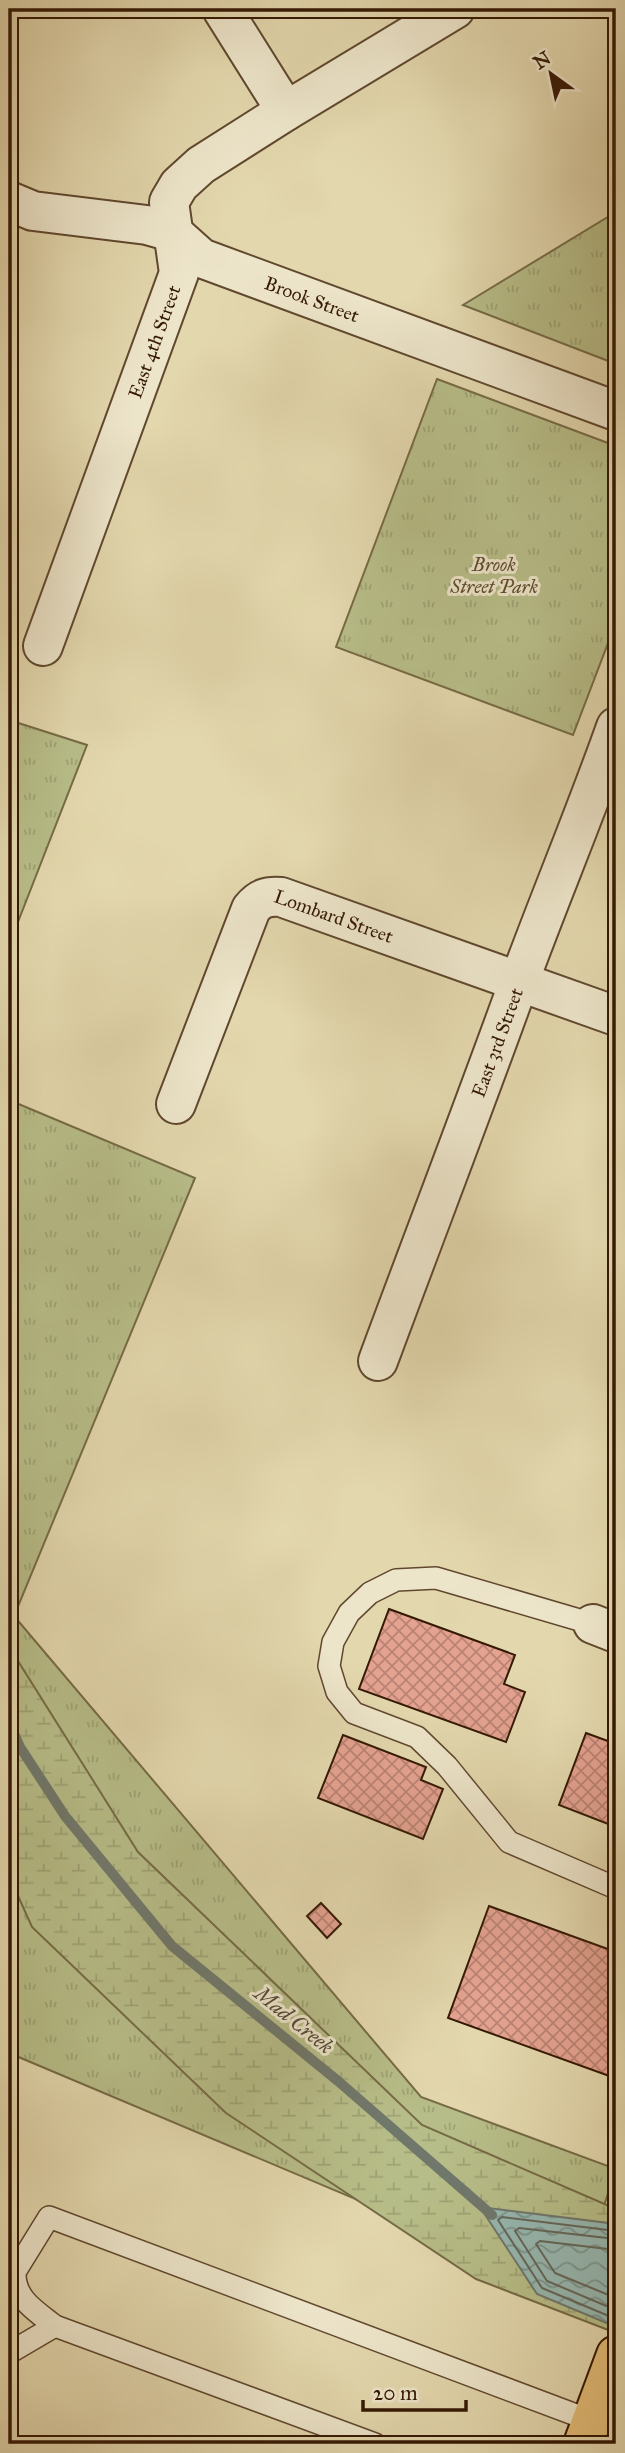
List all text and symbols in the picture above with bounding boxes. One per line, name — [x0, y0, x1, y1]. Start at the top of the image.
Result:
north arrow — [516, 38, 586, 108]
text: N — [529, 46, 555, 74]
street label: Brook Street — [261, 271, 363, 327]
street label: East 4th Street — [123, 282, 185, 401]
park label: Brook Street Park — [449, 553, 538, 598]
street label: Lombard Street — [271, 884, 397, 948]
street label: East 3rd Street — [466, 984, 528, 1100]
water label: Mad Creek — [248, 1979, 339, 2060]
scale bar — [363, 2369, 466, 2413]
text: 20 m — [373, 2380, 418, 2406]

